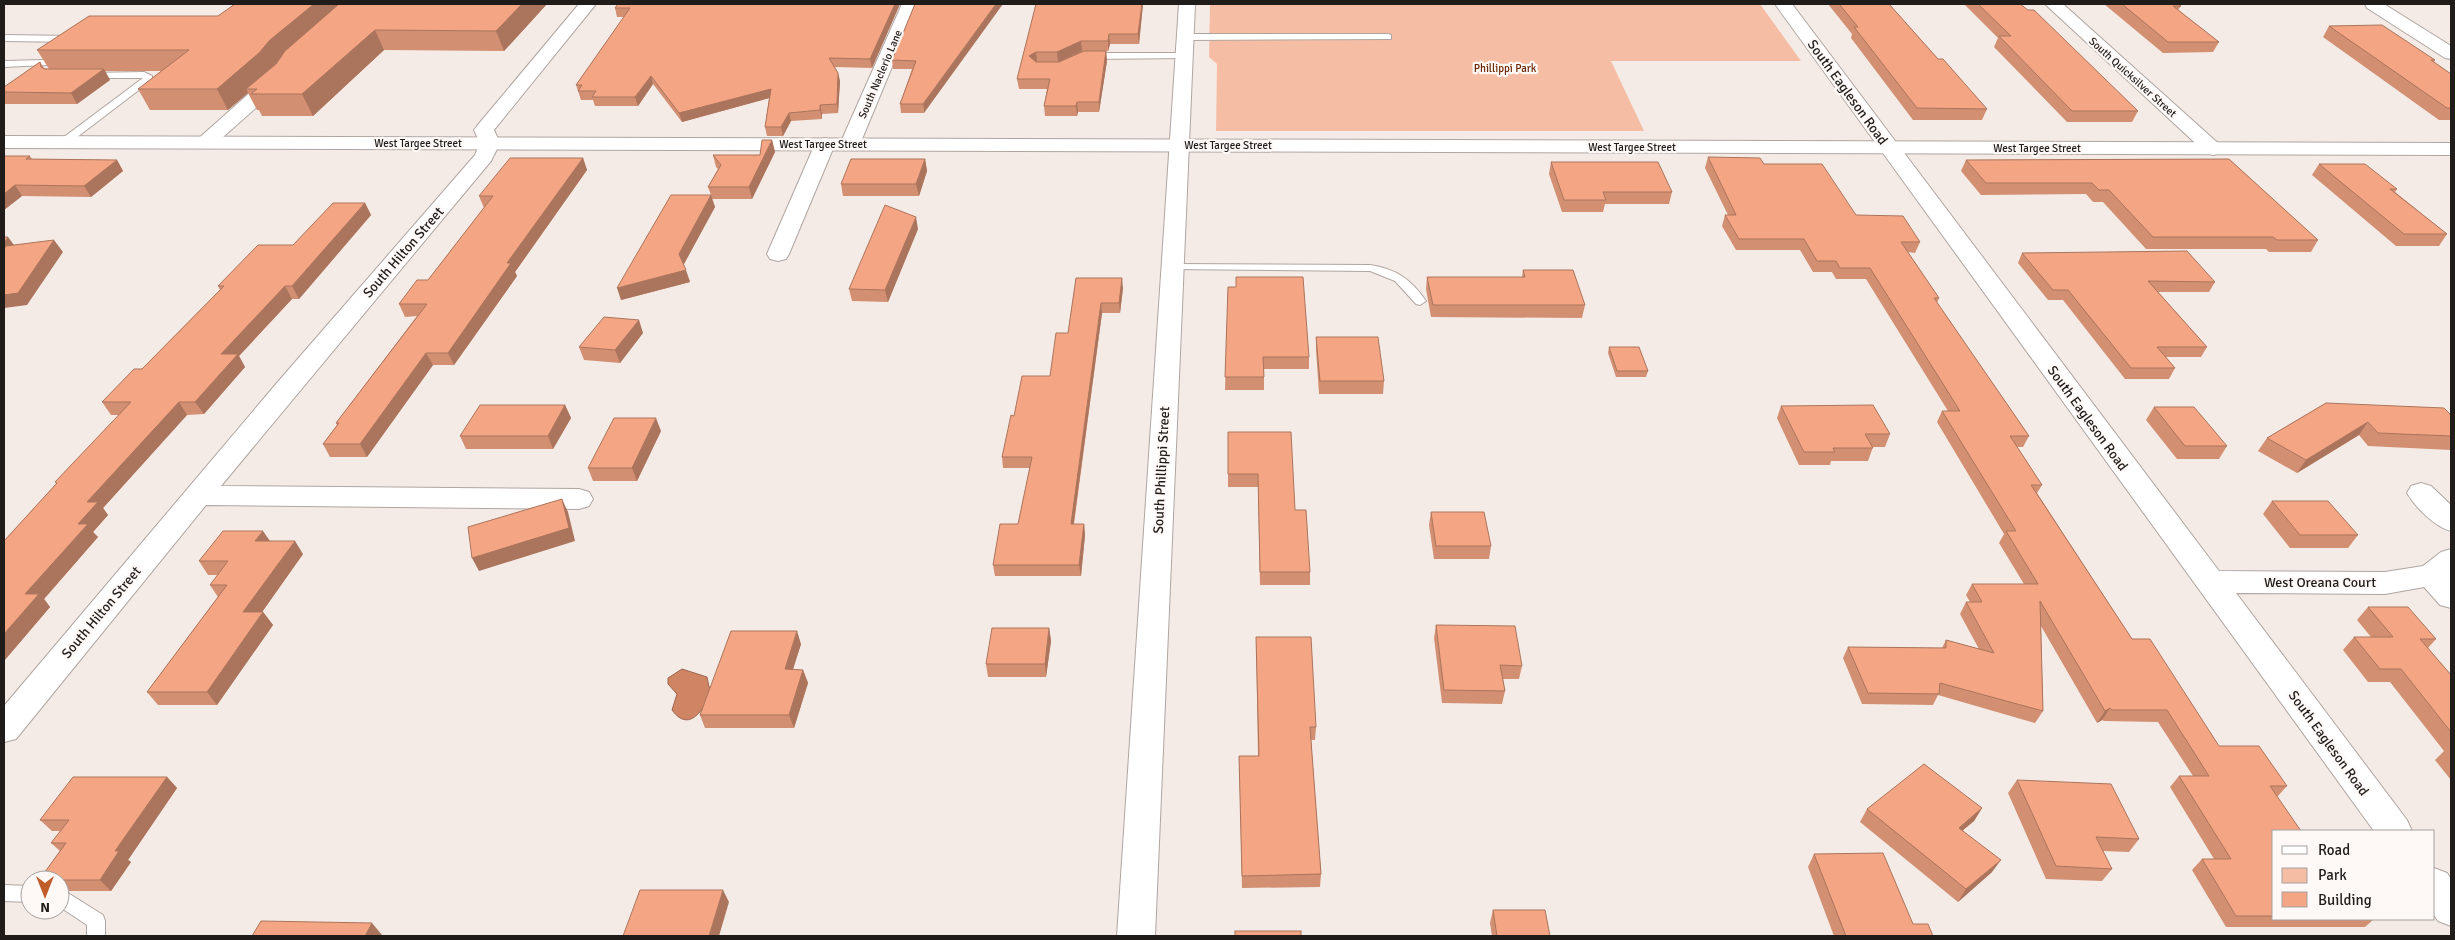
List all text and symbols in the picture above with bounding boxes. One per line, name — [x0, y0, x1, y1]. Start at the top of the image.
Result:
street label: South Naclerio Lane — [856, 28, 905, 120]
street label: South Quicksilver Street — [2086, 35, 2179, 120]
street label: South Eagleson Road — [1804, 36, 1891, 148]
park label: Phillippi Park — [1474, 62, 1537, 75]
street label: West Targee Street — [374, 137, 462, 150]
street label: West Targee Street — [779, 138, 867, 151]
street label: West Targee Street — [1184, 139, 1272, 152]
street label: West Targee Street — [1588, 141, 1676, 154]
street label: West Targee Street — [1993, 142, 2081, 155]
street label: South Hilton Street — [359, 203, 447, 301]
street label: South Eagleson Road — [2044, 362, 2131, 474]
street label: South Phillippi Street — [1150, 406, 1173, 534]
street label: South Hilton Street — [58, 563, 145, 662]
street label: West Oreana Court — [2264, 574, 2376, 591]
street label: South Eagleson Road — [2285, 687, 2372, 799]
legend — [2272, 830, 2435, 920]
text: Road — [2318, 841, 2350, 859]
text: Park — [2318, 866, 2347, 884]
north arrow — [20, 870, 70, 920]
text: Building — [2318, 891, 2372, 909]
text: N — [40, 899, 50, 916]

